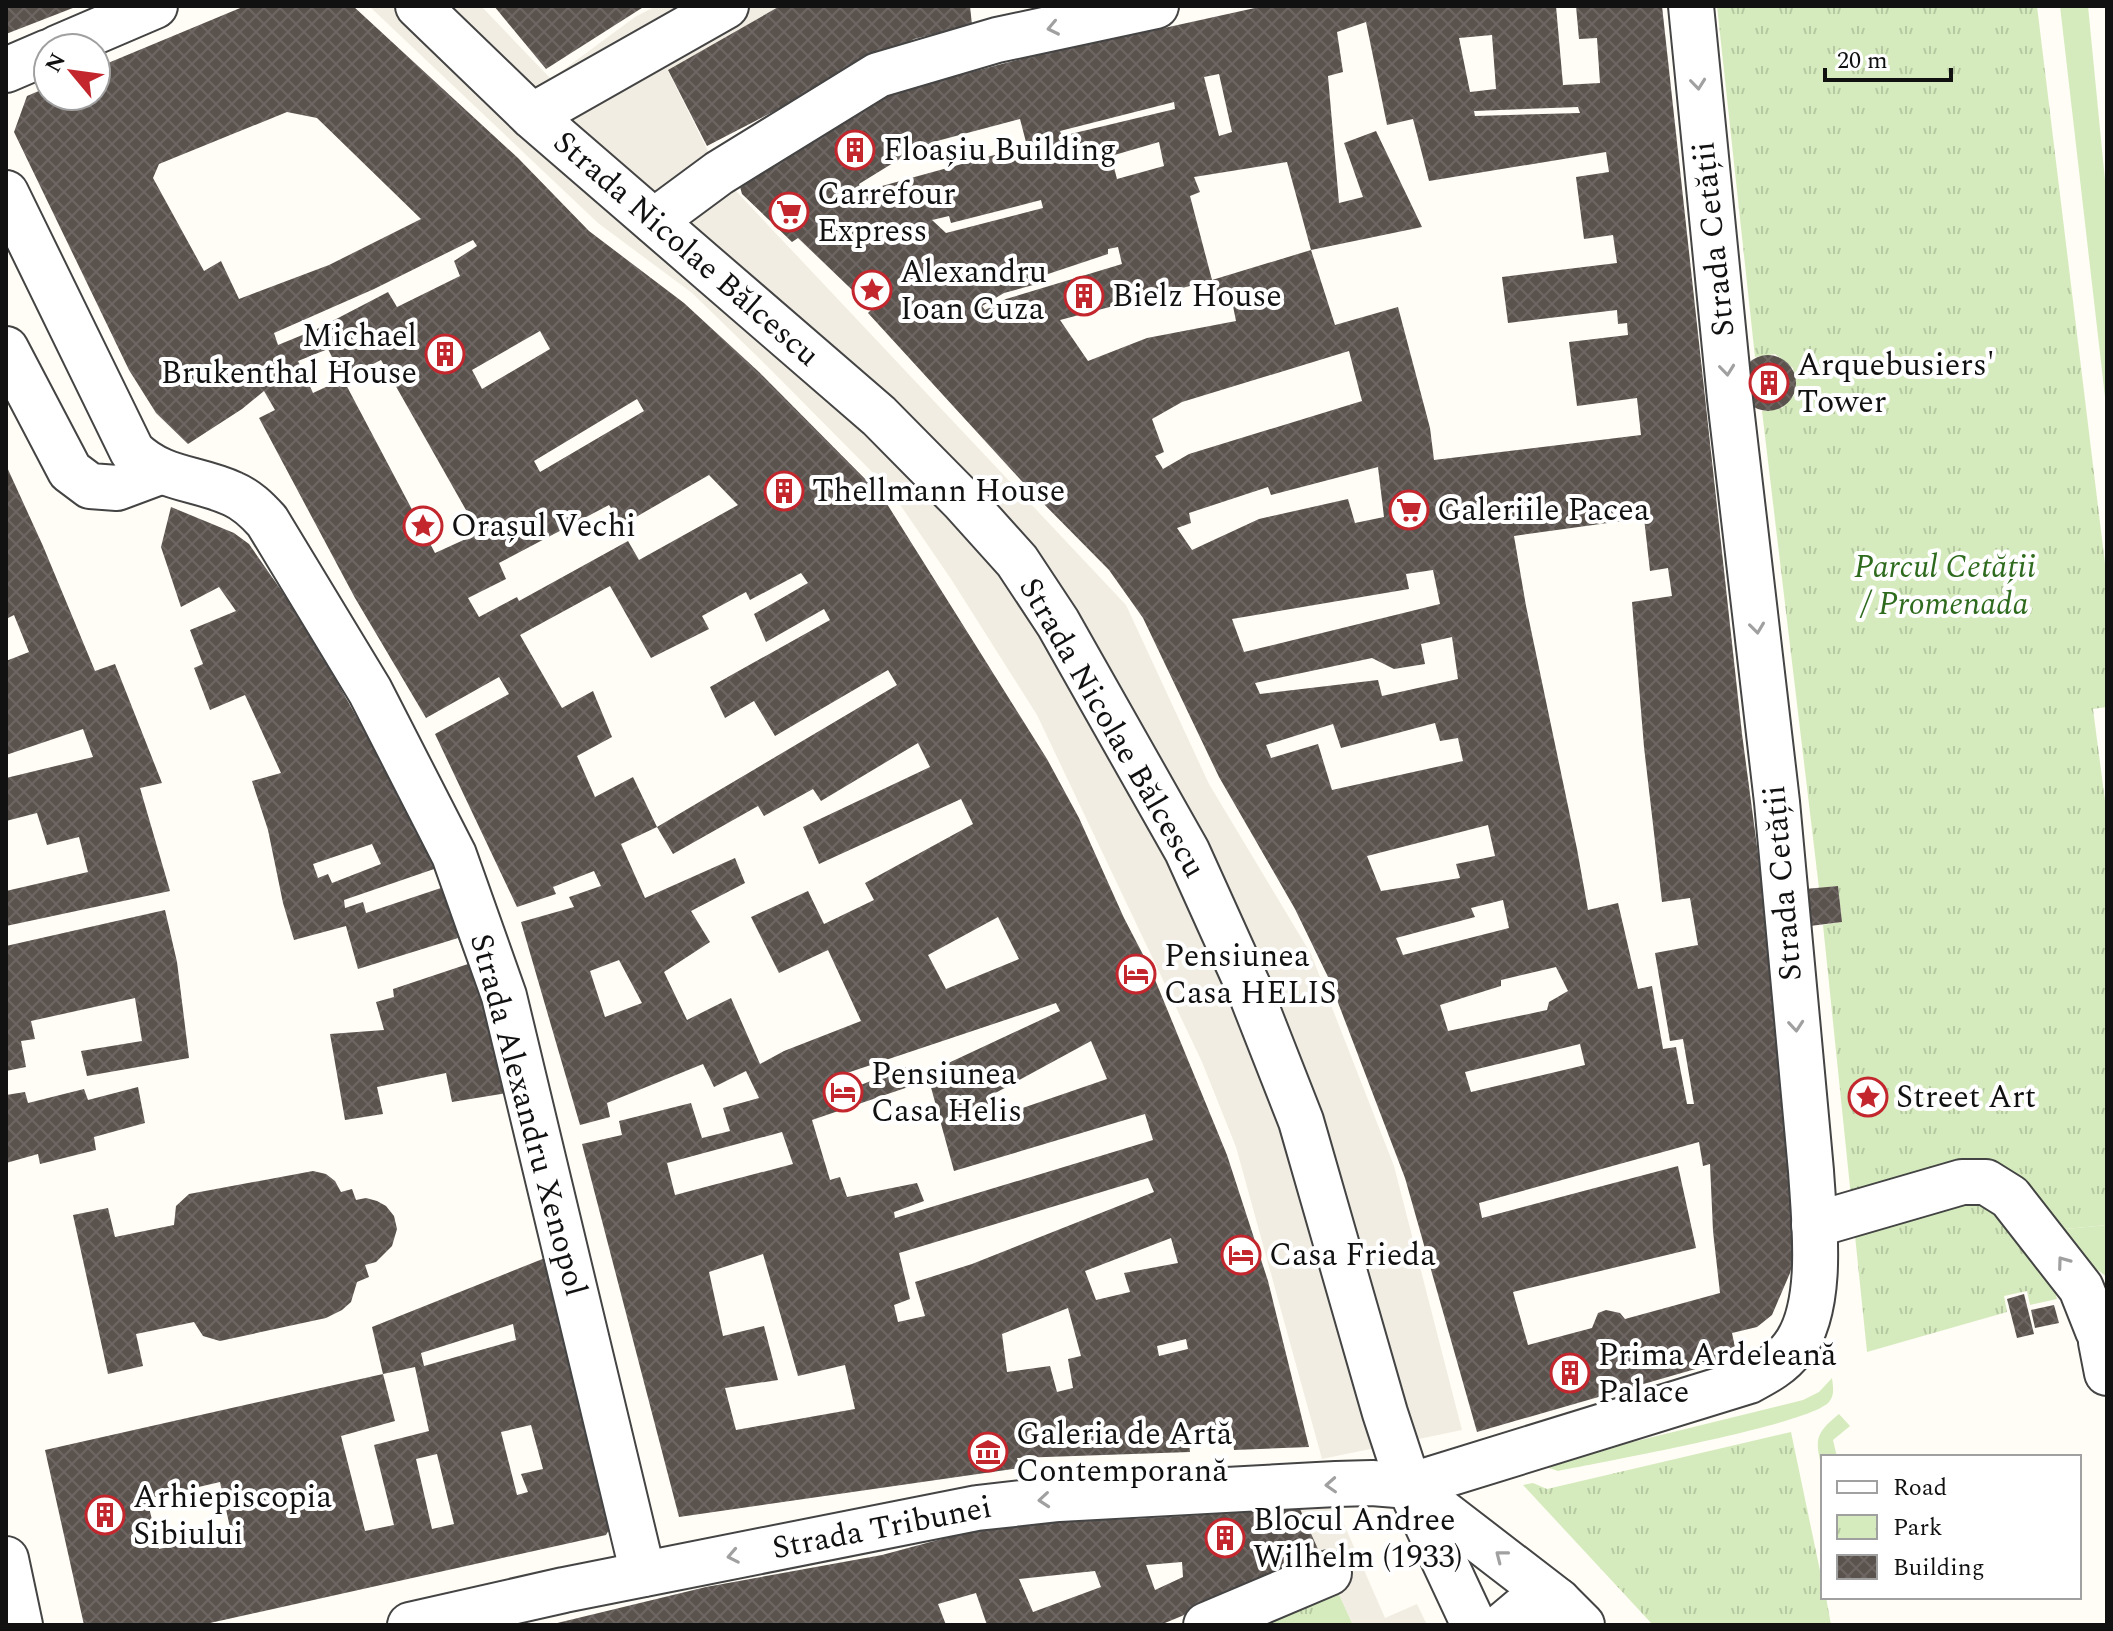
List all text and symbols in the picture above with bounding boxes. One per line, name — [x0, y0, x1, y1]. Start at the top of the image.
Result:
one-way arrow — [1046, 19, 1060, 36]
north arrow — [32, 32, 112, 112]
scale bar — [1825, 32, 1951, 82]
text: 20 m — [1837, 43, 1888, 79]
text: N — [37, 47, 75, 79]
one-way arrow — [1690, 78, 1707, 91]
street label: Strada Nicolae Bălcescu — [542, 119, 830, 379]
place label: Floașiu Building — [883, 126, 1117, 175]
building icon: Floașiu Building — [834, 129, 876, 171]
street label: Strada Cetății — [1679, 139, 1749, 339]
place label: Carrefour Express — [817, 170, 956, 256]
supermarket icon: Carrefour Express — [768, 191, 810, 233]
place label: Alexandru Ioan Cuza — [900, 248, 1047, 334]
place icon: Alexandru Ioan Cuza — [851, 269, 893, 311]
place label: Bielz House — [1112, 272, 1282, 321]
building icon: Bielz House — [1063, 275, 1105, 317]
place label: Michael Brukenthal House — [161, 312, 417, 398]
building icon: Michael Brukenthal House — [424, 333, 466, 375]
place label: Arquebusiers' Tower — [1797, 341, 1995, 427]
building icon: Arquebusiers' Tower — [1748, 362, 1790, 404]
one-way arrow — [1718, 364, 1735, 377]
place label: Thellmann House — [812, 467, 1065, 516]
building icon: Thellmann House — [763, 470, 805, 512]
place label: Galeriile Pacea — [1437, 486, 1650, 535]
supermarket icon: Galeriile Pacea — [1388, 489, 1430, 531]
place label: Orașul Vechi — [451, 502, 636, 551]
place icon: Orașul Vechi — [402, 505, 444, 547]
park label: Parcul Cetății / Promenada — [1854, 543, 2036, 629]
street label: Strada Nicolae Bălcescu — [1006, 569, 1218, 887]
one-way arrow — [1748, 622, 1765, 635]
street label: Strada Cetății — [1750, 783, 1816, 983]
street label: Strada Alexandru Xenopol — [456, 928, 600, 1302]
place label: Pensiunea Casa HELIS — [1164, 932, 1337, 1018]
hotel icon: Pensiunea Casa HELIS — [1115, 953, 1157, 995]
one-way arrow — [1787, 1020, 1804, 1033]
place label: Pensiunea Casa Helis — [871, 1050, 1022, 1136]
hotel icon: Pensiunea Casa Helis — [822, 1071, 864, 1113]
place label: Street Art — [1896, 1073, 2036, 1122]
place icon: Street Art — [1847, 1076, 1889, 1118]
place label: Casa Frieda — [1269, 1231, 1436, 1280]
hotel icon: Casa Frieda — [1220, 1234, 1262, 1276]
one-way arrow — [2058, 1257, 2072, 1271]
place label: Prima Ardeleană Palace — [1598, 1331, 1837, 1417]
building icon: Prima Ardeleană Palace — [1549, 1352, 1591, 1394]
place label: Galeria de Artă Contemporană — [1016, 1410, 1233, 1496]
museum icon: Galeria de Artă Contemporană — [967, 1431, 1009, 1473]
legend — [1821, 1455, 2081, 1599]
text: Road — [1893, 1470, 1947, 1506]
place label: Arhiepiscopia Sibiului — [133, 1473, 332, 1559]
one-way arrow — [1324, 1476, 1337, 1493]
street label: Strada Tribunei — [768, 1483, 996, 1573]
one-way arrow — [1037, 1492, 1050, 1509]
building icon: Arhiepiscopia Sibiului — [84, 1494, 126, 1536]
place label: Blocul Andree Wilhelm (1933) — [1253, 1496, 1463, 1582]
text: Park — [1893, 1510, 1943, 1546]
building icon: Blocul Andree Wilhelm (1933) — [1204, 1517, 1246, 1559]
one-way arrow — [726, 1547, 740, 1564]
text: Building — [1893, 1550, 1985, 1586]
one-way arrow — [1495, 1552, 1510, 1566]

